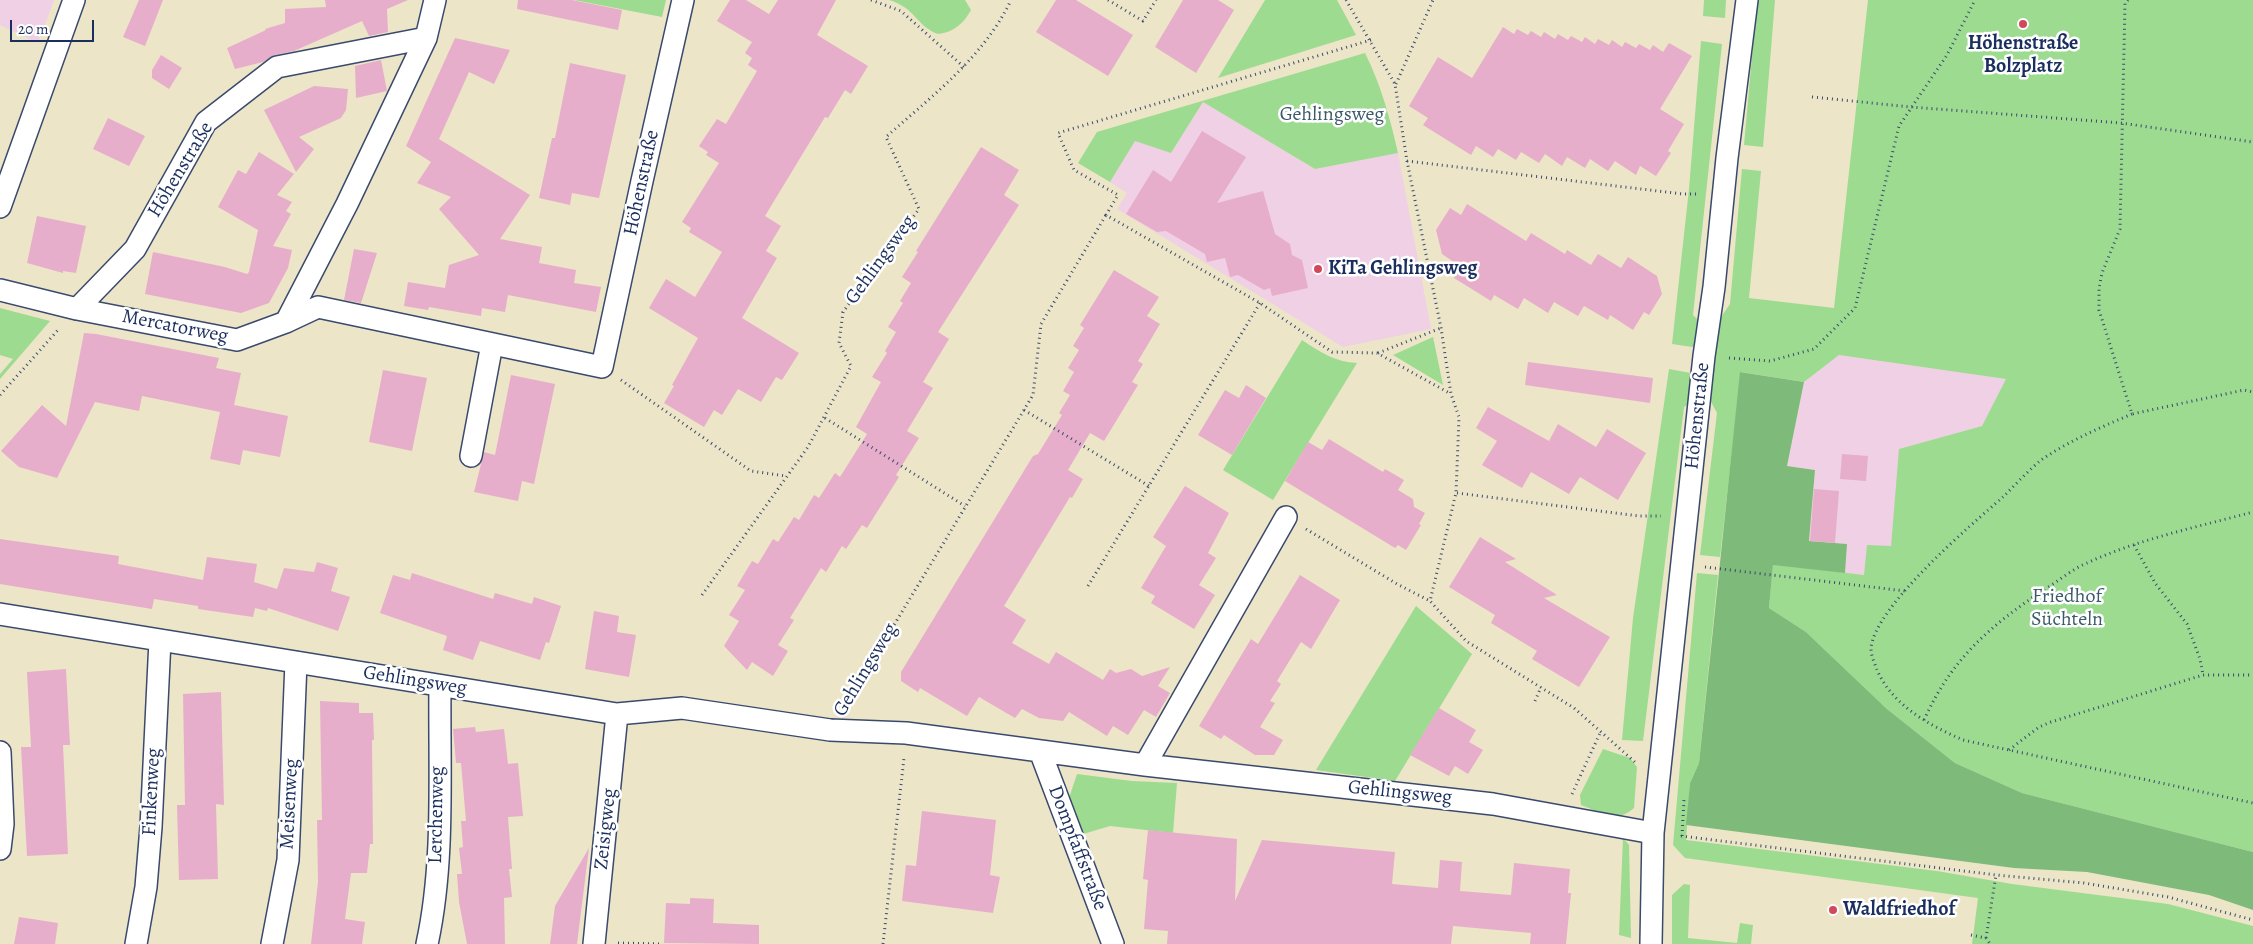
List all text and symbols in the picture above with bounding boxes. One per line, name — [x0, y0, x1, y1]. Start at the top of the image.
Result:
scale bar — [12, 10, 96, 42]
marker: Höhenstraße Bolzplatz — [2017, 18, 2029, 30]
text: 20 m — [18, 19, 49, 39]
place label: Höhenstraße Bolzplatz — [1968, 32, 2078, 79]
park label: Gehlingsweg — [1280, 103, 1384, 127]
street label: Höhenstraße — [143, 118, 219, 222]
street label: Höhenstraße — [619, 128, 665, 238]
street label: Gehlingsweg — [841, 211, 921, 309]
place label: KiTa Gehlingsweg — [1328, 257, 1478, 281]
marker: KiTa Gehlingsweg — [1312, 263, 1324, 275]
street label: Mercatorweg — [120, 305, 230, 349]
street label: Höhenstraße — [1680, 361, 1716, 471]
park label: Friedhof Süchteln — [2031, 585, 2103, 632]
street label: Gehlingsweg — [829, 619, 903, 721]
street label: Gehlingsweg — [361, 661, 469, 701]
street label: Finkenweg — [138, 747, 166, 837]
street label: Meisenweg — [276, 758, 304, 850]
street label: Lerchenweg — [424, 766, 450, 864]
street label: Gehlingsweg — [1347, 776, 1453, 810]
street label: Dompfaffstraße — [1042, 782, 1112, 914]
street label: Zeisigweg — [590, 787, 622, 871]
place label: Waldfriedhof — [1843, 898, 1955, 922]
marker: Waldfriedhof — [1827, 904, 1839, 916]

